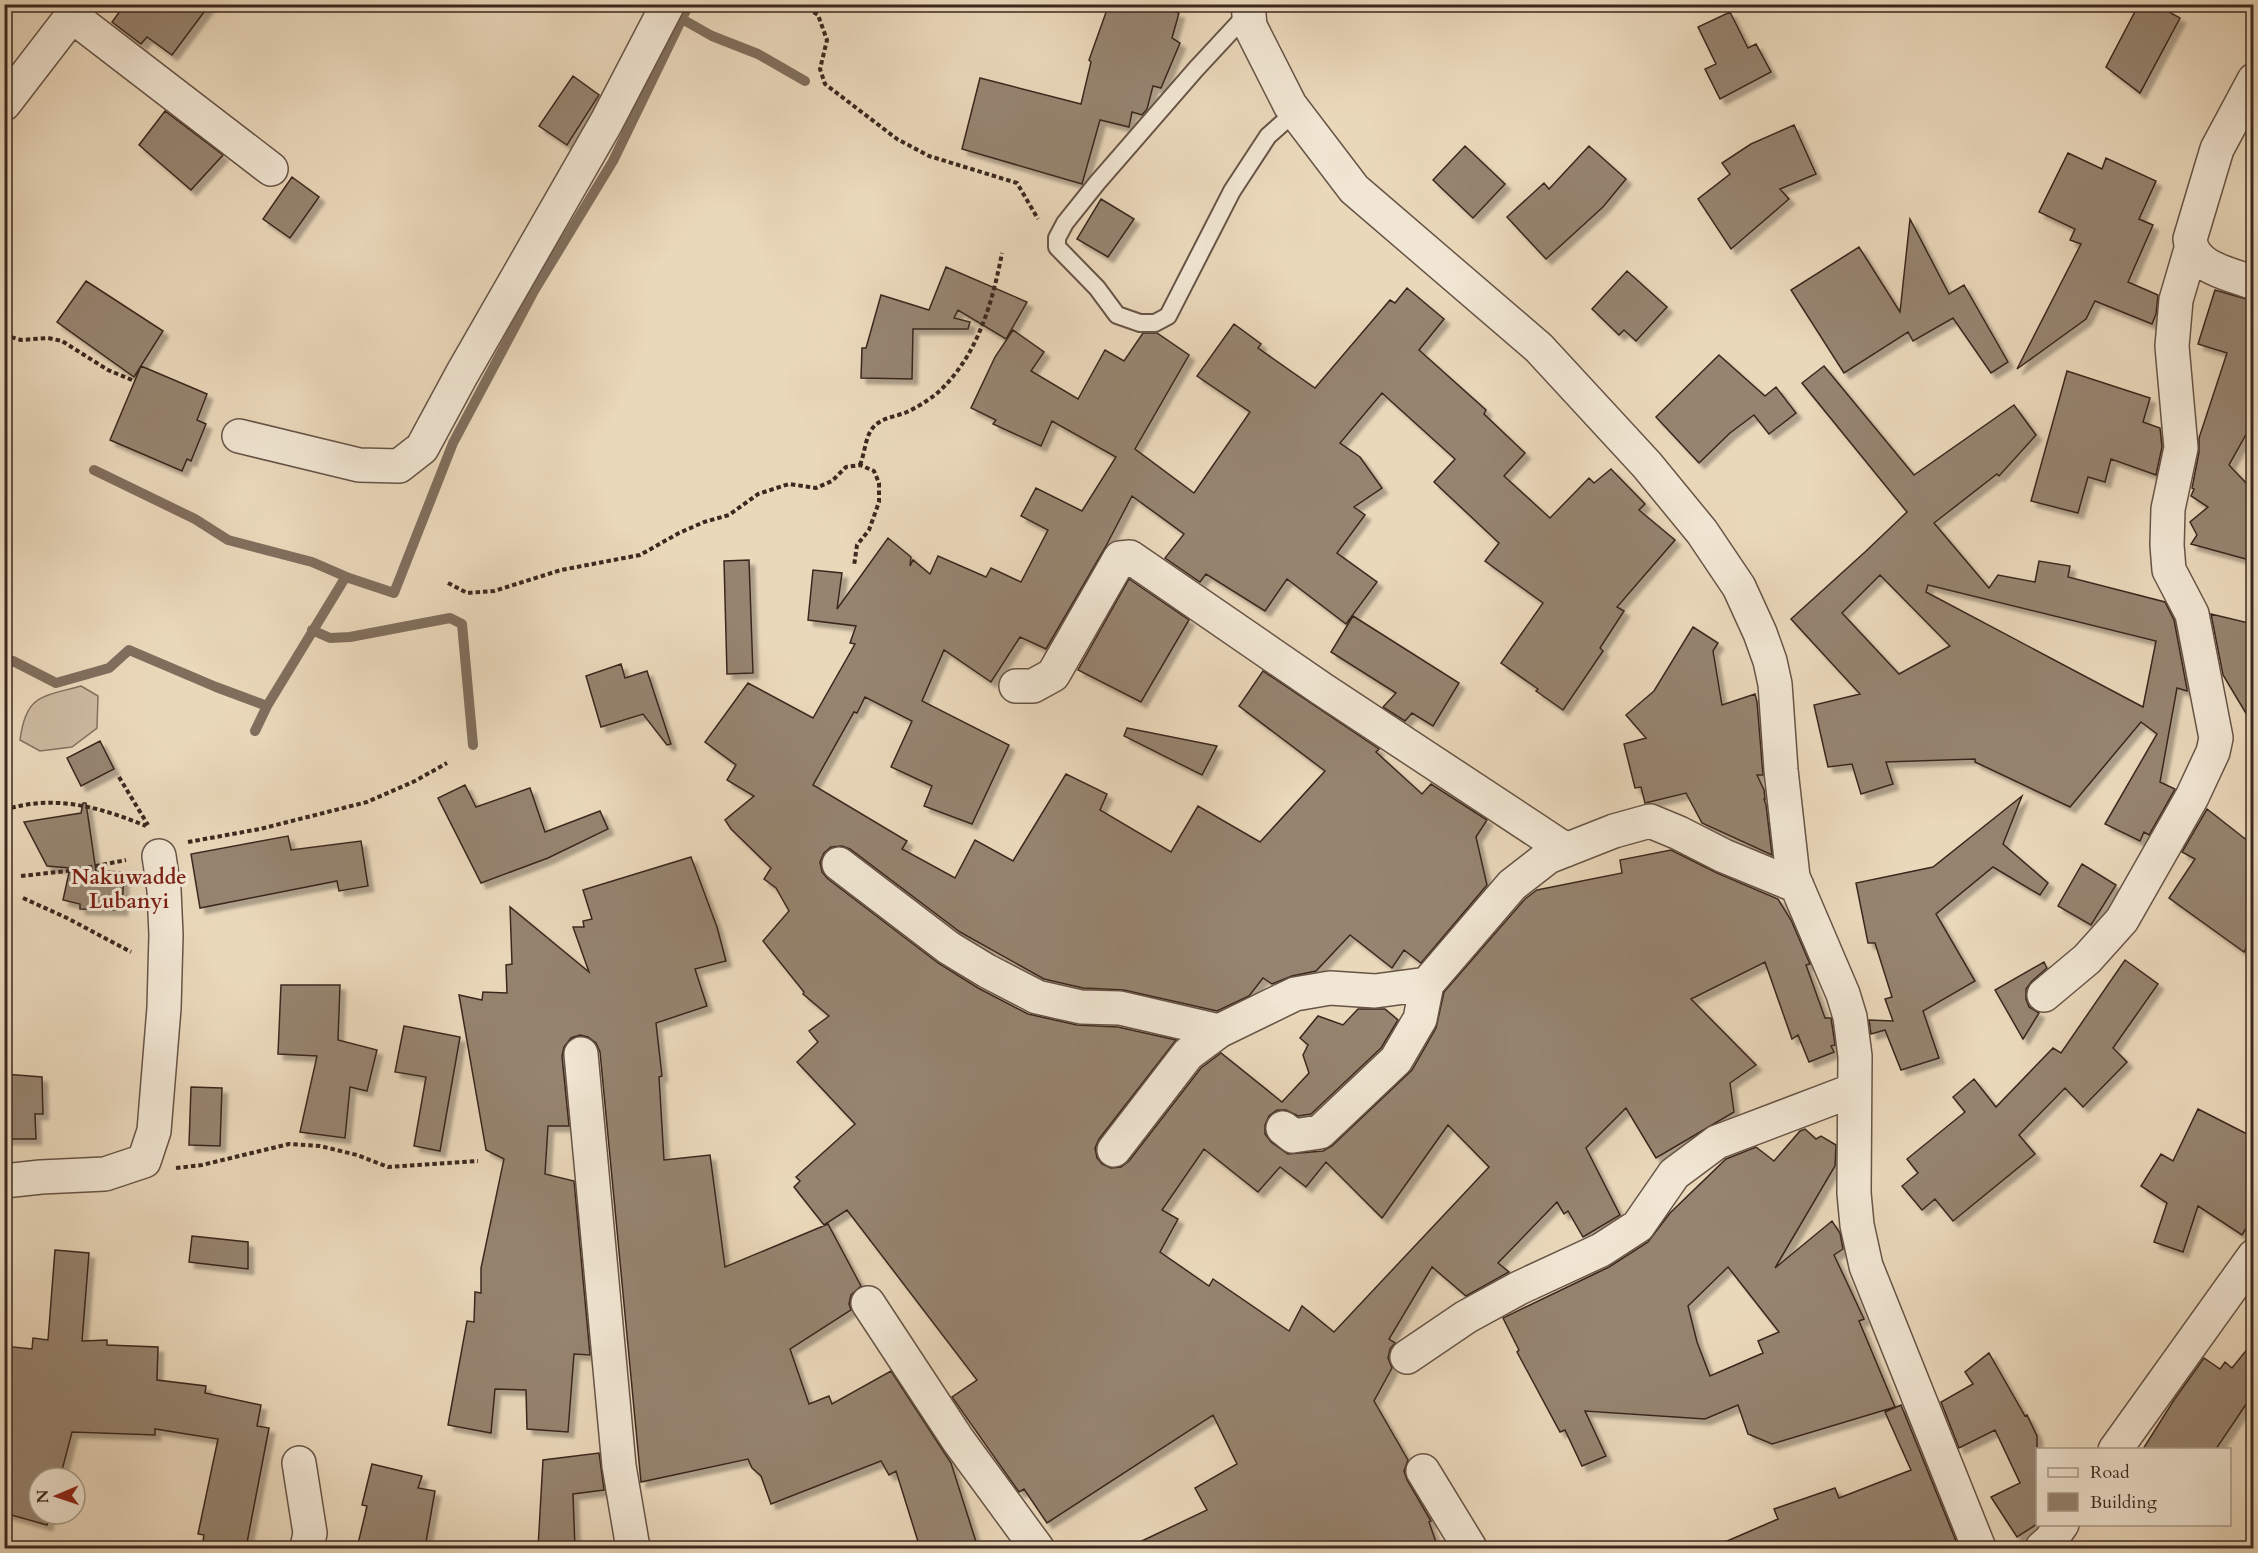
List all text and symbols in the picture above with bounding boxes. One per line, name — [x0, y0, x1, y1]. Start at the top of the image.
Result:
district label: Nakuwadde Lubanyi — [71, 863, 187, 916]
legend — [2036, 1448, 2231, 1526]
text: Road — [2090, 1460, 2130, 1485]
north arrow — [27, 1466, 87, 1526]
text: N — [32, 1489, 54, 1504]
text: Building — [2090, 1490, 2158, 1515]

